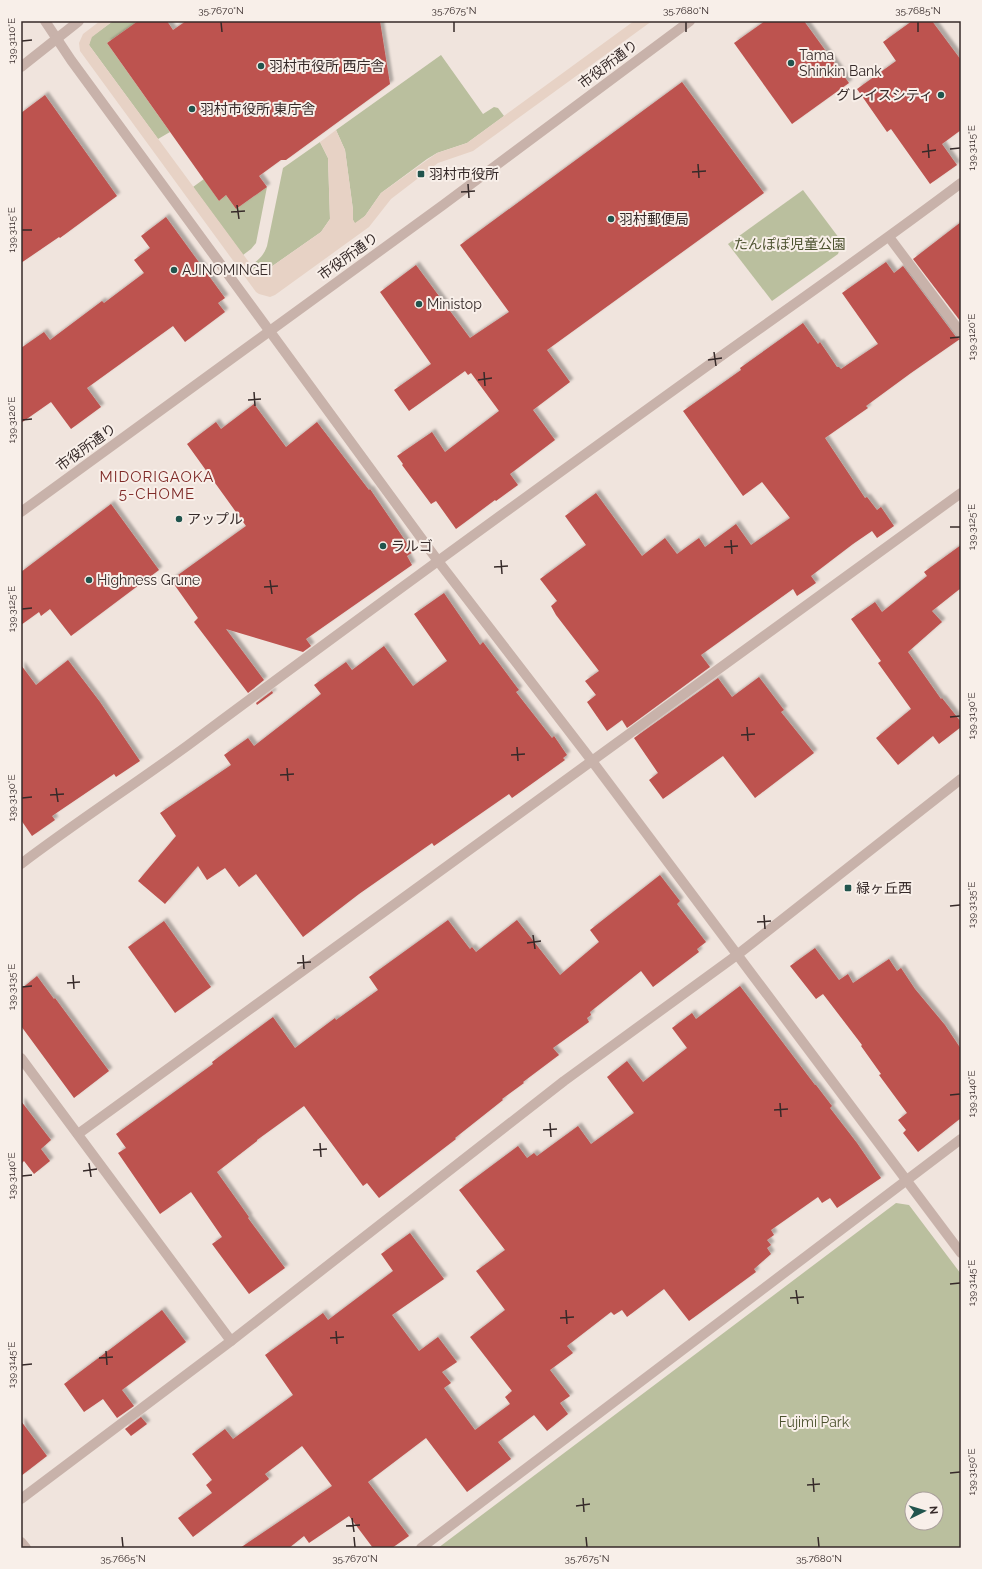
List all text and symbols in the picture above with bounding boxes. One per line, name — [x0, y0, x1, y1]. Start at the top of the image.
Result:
text: 35.7670°N — [198, 5, 244, 16]
text: 35.7675°N — [432, 5, 476, 16]
text: 35.7680°N — [663, 5, 709, 16]
text: 35.7685°N — [895, 5, 941, 16]
text: 139.3110°E — [6, 18, 17, 64]
street label: 市役所通り — [575, 37, 641, 91]
place label: Tama Shinkin Bank — [799, 47, 882, 79]
place label: 羽村市役所 西庁舎 — [269, 58, 385, 74]
marker: Tama Shinkin Bank — [786, 58, 796, 68]
marker: 羽村市役所 西庁舎 — [256, 61, 266, 71]
place label: グレイスシティ — [836, 87, 933, 103]
marker: グレイスシティ — [936, 90, 946, 100]
place label: 羽村市役所 東庁舎 — [200, 101, 316, 117]
marker: 羽村市役所 東庁舎 — [187, 104, 197, 114]
text: 139.3115°E — [966, 125, 977, 171]
place label: 羽村市役所 — [429, 166, 499, 182]
marker: 羽村市役所 — [416, 169, 426, 179]
text: 139.3115°E — [6, 207, 17, 253]
place label: 羽村郵便局 — [619, 211, 689, 227]
marker: 羽村郵便局 — [606, 214, 616, 224]
street label: 市役所通り — [315, 229, 381, 283]
park label: たんぽぽ児童公園 — [734, 236, 846, 252]
place label: AJINOMINGEI — [182, 262, 272, 278]
marker: AJINOMINGEI — [169, 265, 179, 275]
place label: Ministop — [427, 296, 482, 312]
marker: Ministop — [414, 299, 424, 309]
text: 139.3120°E — [966, 314, 977, 360]
text: 139.3120°E — [6, 397, 17, 443]
street label: 市役所通り — [53, 420, 119, 474]
district label: MIDORIGAOKA 5-CHOME — [100, 468, 214, 503]
text: 139.3125°E — [966, 504, 977, 550]
place label: アップル — [187, 511, 243, 527]
marker: アップル — [174, 514, 184, 524]
place label: ラルゴ — [391, 538, 433, 554]
marker: ラルゴ — [378, 541, 388, 551]
place label: Highness Grune — [97, 572, 200, 588]
marker: Highness Grune — [84, 575, 94, 585]
text: 139.3125°E — [6, 586, 17, 632]
text: 139.3130°E — [966, 693, 977, 740]
text: 139.3130°E — [6, 775, 17, 822]
place label: 緑ヶ丘西 — [856, 880, 912, 896]
text: 139.3135°E — [966, 882, 977, 928]
marker: 緑ヶ丘西 — [843, 883, 853, 893]
text: 139.3135°E — [6, 964, 17, 1010]
text: 139.3140°E — [966, 1070, 977, 1118]
text: 139.3140°E — [6, 1152, 17, 1200]
text: 139.3145°E — [966, 1260, 977, 1306]
text: 139.3145°E — [6, 1342, 17, 1388]
park label: Fujimi Park — [779, 1414, 850, 1430]
text: 139.3150°E — [966, 1448, 977, 1496]
north arrow — [904, 1491, 944, 1531]
text: N — [927, 1505, 940, 1515]
text: 35.7665°N — [100, 1553, 146, 1564]
text: 35.7670°N — [332, 1553, 378, 1564]
text: 35.7675°N — [565, 1553, 609, 1564]
text: 35.7680°N — [796, 1553, 842, 1564]

